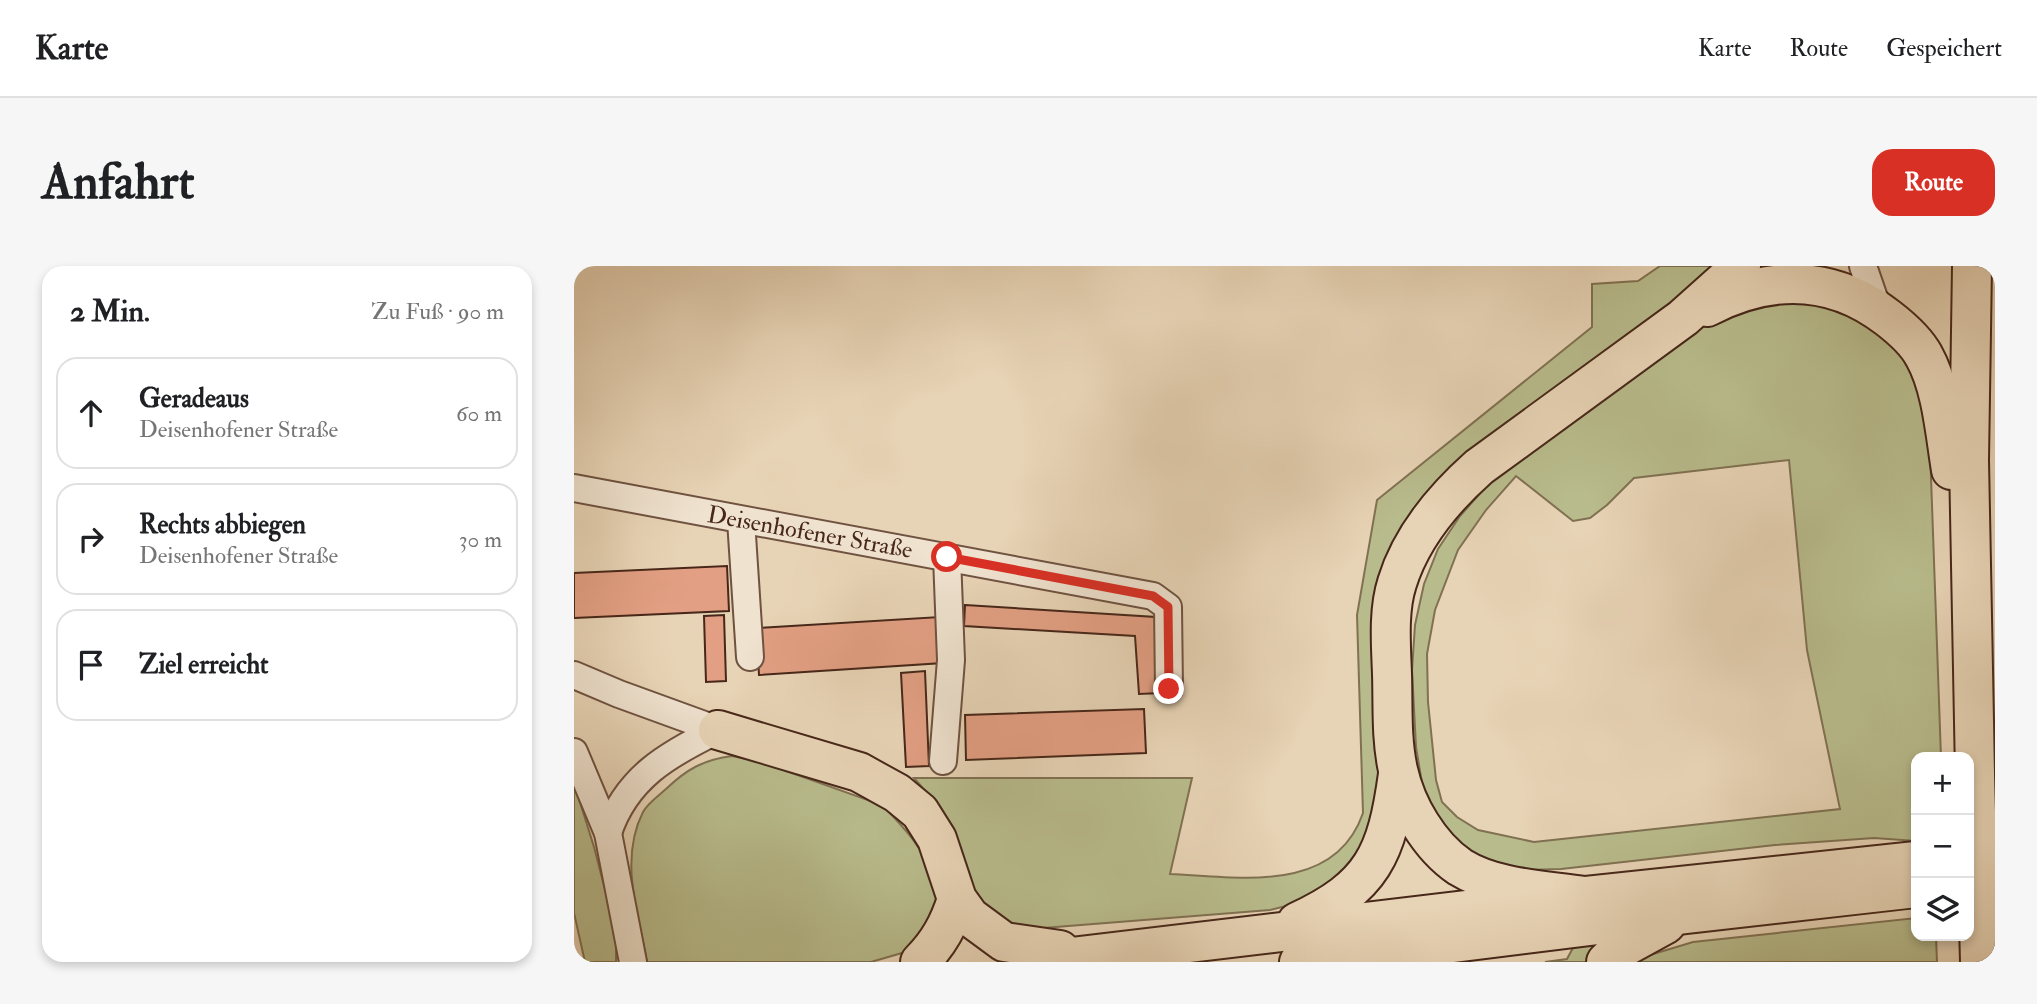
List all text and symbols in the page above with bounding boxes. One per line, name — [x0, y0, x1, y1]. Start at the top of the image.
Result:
text: Karte — [35, 28, 108, 69]
text: Karte — [1698, 33, 1751, 64]
text: Route — [1789, 33, 1848, 64]
text: Gespeichert — [1886, 33, 2002, 64]
button: Route — [1872, 149, 1995, 216]
text: Anfahrt — [42, 152, 194, 213]
text: 2 Min. — [70, 293, 150, 330]
text: Zu Fuß · 90 m — [371, 297, 504, 326]
text: Geradeaus — [139, 383, 249, 415]
icon: ahead — [72, 394, 110, 432]
text: 60 m — [456, 399, 502, 428]
text: Deisenhofener Straße — [139, 415, 338, 444]
street label: Deisenhofener Straße — [705, 499, 915, 566]
text: Rechts abbiegen — [139, 509, 306, 541]
icon: right — [72, 520, 110, 558]
text: 30 m — [459, 525, 502, 554]
text: Deisenhofener Straße — [139, 541, 338, 570]
route start — [931, 541, 962, 572]
icon: arrive — [72, 646, 110, 684]
text: Ziel erreicht — [139, 649, 269, 681]
route end — [1153, 673, 1184, 704]
map controls — [1911, 752, 1974, 941]
button: + — [1911, 752, 1974, 815]
button: − — [1911, 815, 1974, 878]
button: layers — [1911, 878, 1974, 941]

